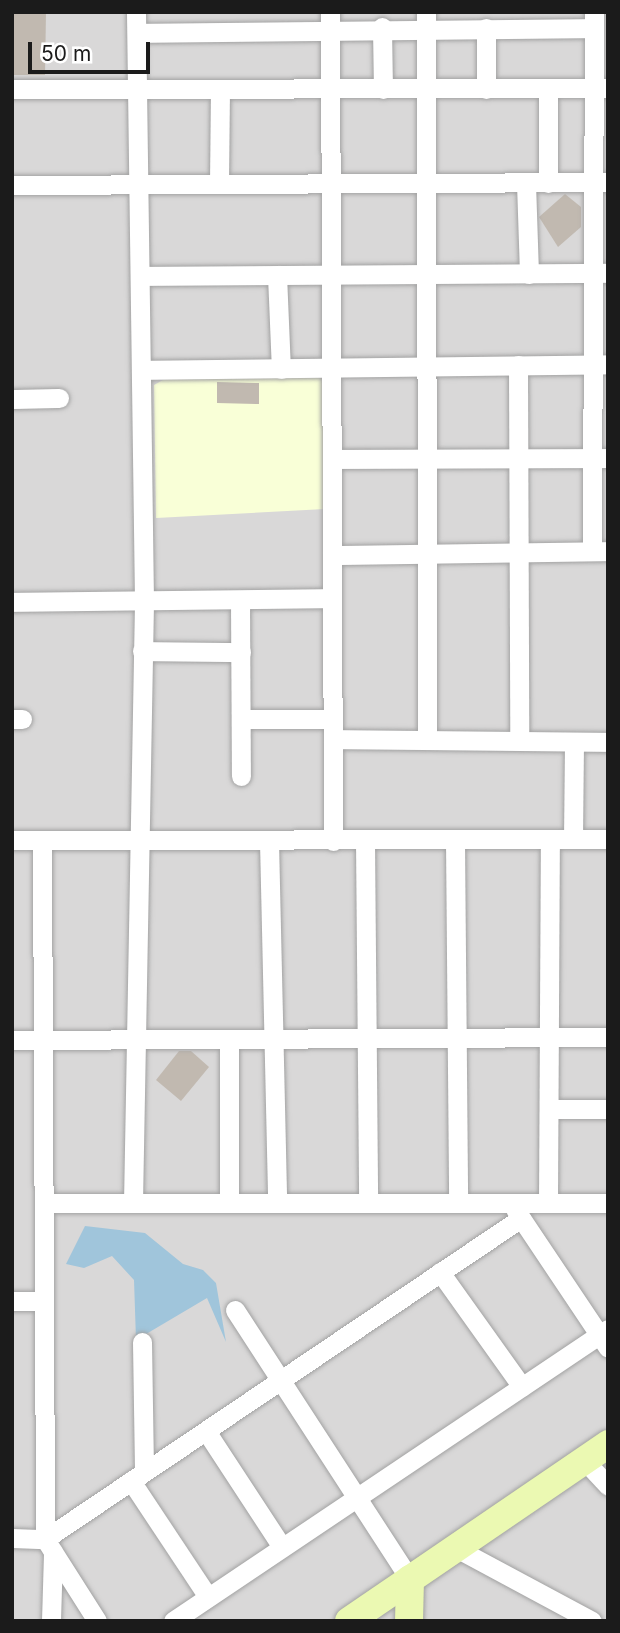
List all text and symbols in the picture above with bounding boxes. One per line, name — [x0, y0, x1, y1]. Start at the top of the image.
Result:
scale bar — [32, 28, 154, 72]
text: 50 m — [41, 41, 91, 66]

